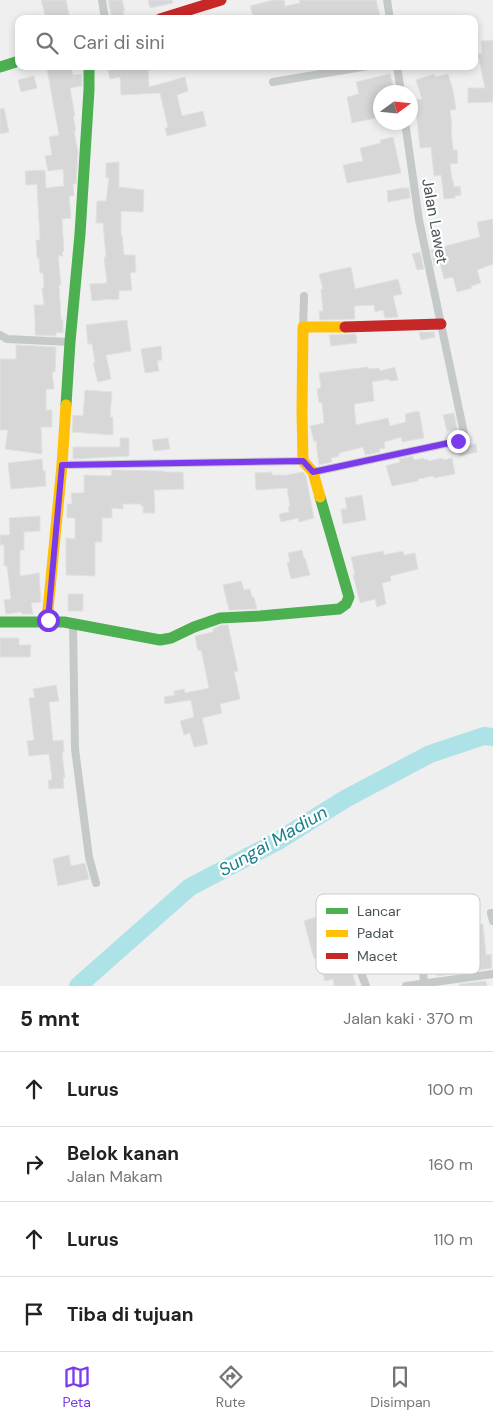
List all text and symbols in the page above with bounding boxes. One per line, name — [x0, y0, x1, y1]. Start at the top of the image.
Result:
search box — [15, 15, 478, 70]
icon: search — [33, 29, 61, 57]
text: Cari di sini — [73, 30, 165, 55]
north arrow — [373, 85, 418, 130]
street label: Jalan Lawet — [417, 177, 453, 265]
route end — [447, 430, 470, 453]
route start — [37, 609, 60, 632]
water label: Sungai Madiun — [214, 800, 332, 882]
legend — [316, 894, 480, 974]
text: Lancar — [357, 902, 401, 920]
text: Padat — [357, 924, 394, 942]
text: Macet — [357, 947, 398, 965]
text: 5 mnt — [20, 1005, 80, 1033]
text: Jalan kaki · 370 m — [343, 1008, 473, 1029]
icon: ahead — [20, 1075, 48, 1103]
text: Lurus — [67, 1077, 119, 1102]
text: 100 m — [428, 1079, 473, 1100]
text: Belok kanan — [67, 1141, 179, 1166]
icon: right — [20, 1150, 48, 1178]
text: 160 m — [429, 1154, 473, 1175]
text: Jalan Makam — [67, 1166, 163, 1187]
icon: ahead — [20, 1225, 48, 1253]
text: Lurus — [67, 1227, 119, 1252]
text: 110 m — [434, 1229, 473, 1250]
icon: arrive — [20, 1300, 48, 1328]
text: Tiba di tujuan — [67, 1302, 193, 1327]
tab: Peta — [62, 1363, 91, 1411]
tab: Rute — [216, 1363, 245, 1411]
tab: Disimpan — [370, 1363, 431, 1411]

